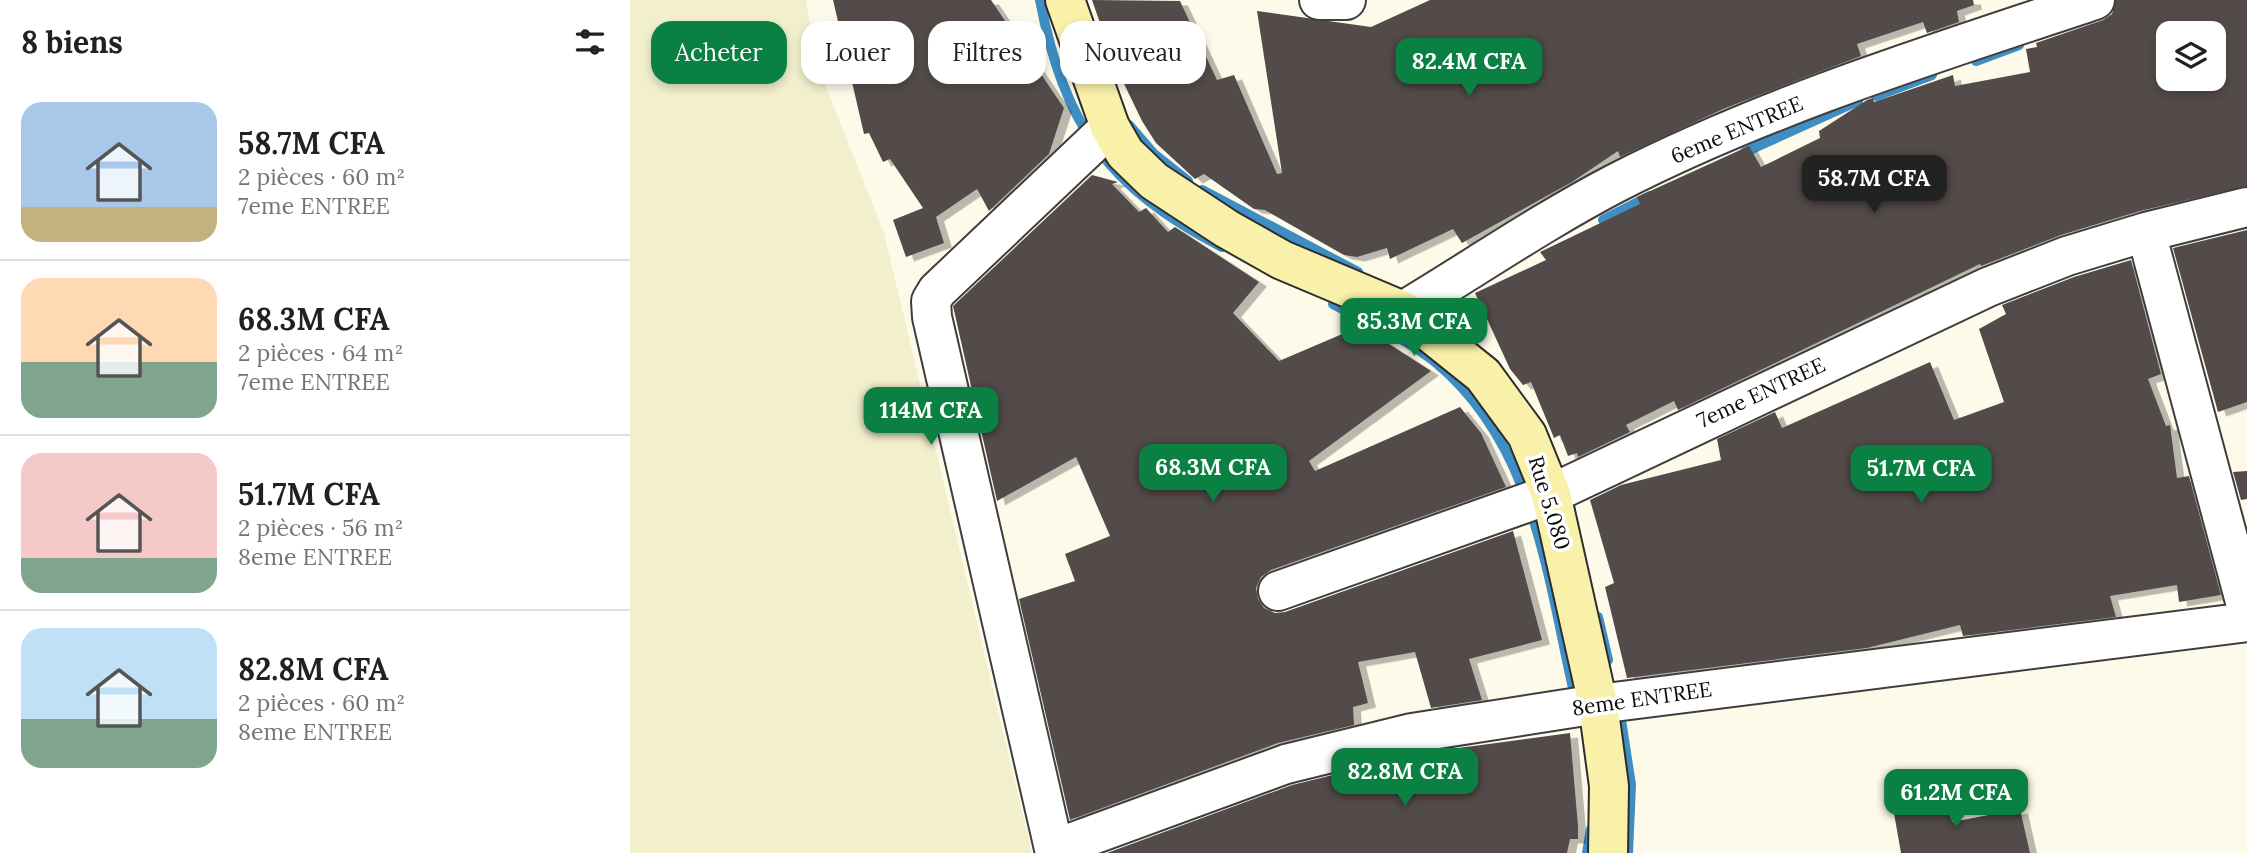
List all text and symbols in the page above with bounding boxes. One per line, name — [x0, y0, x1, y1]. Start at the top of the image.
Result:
chip: Acheter — [651, 21, 787, 84]
chip: Louer — [801, 21, 914, 84]
chip: Filtres — [928, 21, 1046, 84]
chip: Nouveau — [1060, 21, 1206, 84]
map controls — [2156, 21, 2226, 91]
button: layers — [2156, 21, 2226, 91]
text: 8 biens — [21, 23, 123, 61]
icon: filters — [571, 23, 609, 61]
pin: 82.4M CFA — [1389, 38, 1549, 98]
text: 82.4M CFA — [1412, 46, 1526, 75]
street label: 6eme ENTREE — [1667, 90, 1807, 170]
text: 58.7M CFA — [238, 124, 385, 162]
icon: home — [77, 130, 161, 214]
pin: 58.7M CFA — [1794, 156, 1954, 215]
text: 2 pièces · 60 m² — [238, 162, 405, 191]
text: 58.7M CFA — [1818, 163, 1930, 192]
text: 7eme ENTREE — [238, 191, 390, 220]
pin: 85.3M CFA — [1334, 298, 1494, 358]
text: 68.3M CFA — [238, 300, 390, 338]
icon: home — [77, 306, 161, 390]
text: 85.3M CFA — [1356, 306, 1472, 335]
text: 2 pièces · 64 m² — [238, 338, 403, 367]
street label: 7eme ENTREE — [1692, 351, 1829, 434]
text: 7eme ENTREE — [238, 367, 390, 396]
pin: 114M CFA — [859, 388, 1003, 447]
text: 114M CFA — [880, 395, 982, 424]
pin: 68.3M CFA — [1133, 444, 1293, 504]
pin: 51.7M CFA — [1841, 446, 2001, 505]
text: 68.3M CFA — [1155, 452, 1271, 481]
street label: Rue 5.080 — [1522, 453, 1577, 553]
text: 51.7M CFA — [1867, 453, 1975, 482]
text: 51.7M CFA — [238, 475, 380, 513]
icon: home — [77, 481, 161, 565]
text: 2 pièces · 56 m² — [238, 513, 403, 542]
text: 8eme ENTREE — [238, 542, 392, 571]
text: 82.8M CFA — [238, 650, 389, 688]
icon: home — [77, 656, 161, 740]
street label: 8eme ENTREE — [1570, 675, 1713, 722]
text: 2 pièces · 60 m² — [238, 688, 405, 717]
text: 8eme ENTREE — [238, 717, 392, 746]
pin: 82.8M CFA — [1325, 748, 1485, 808]
text: 82.8M CFA — [1347, 756, 1463, 785]
pin: 61.2M CFA — [1876, 770, 2036, 829]
text: 61.2M CFA — [1900, 777, 2012, 806]

